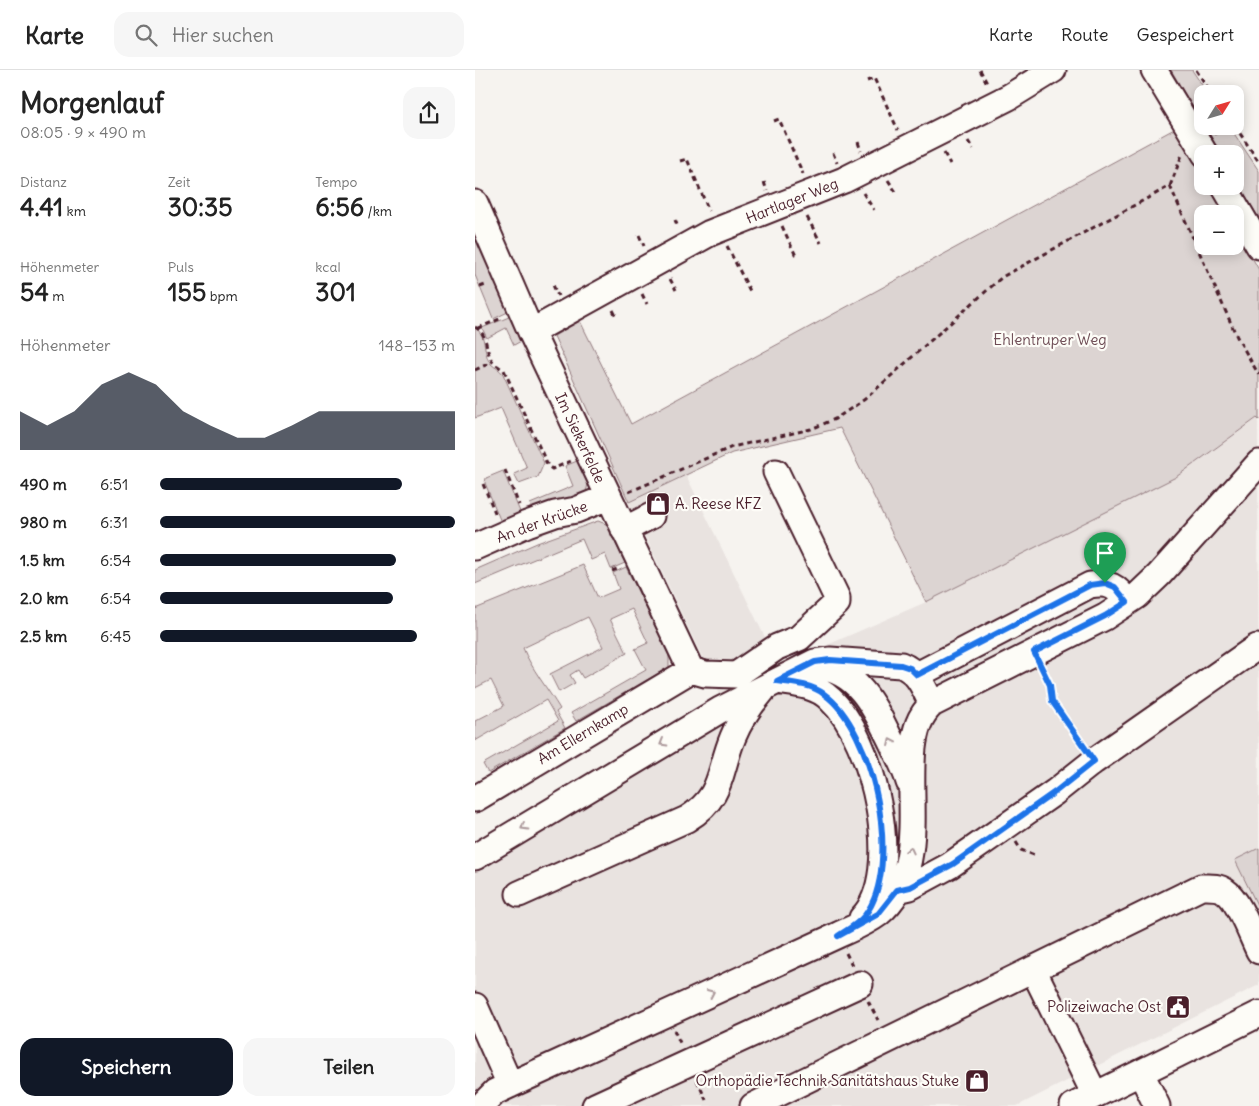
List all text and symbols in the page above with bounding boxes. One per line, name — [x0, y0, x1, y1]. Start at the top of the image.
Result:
search box — [114, 12, 464, 57]
text: Karte — [25, 20, 84, 50]
icon: search — [132, 21, 160, 49]
text: Hier suchen — [172, 23, 274, 47]
text: Karte — [989, 23, 1033, 46]
text: Route — [1061, 23, 1108, 46]
text: Gespeichert — [1136, 23, 1234, 46]
text: Morgenlauf — [20, 85, 164, 121]
north arrow — [1194, 85, 1244, 135]
map controls — [1194, 85, 1244, 255]
button: share — [403, 87, 455, 139]
text: 08:05 · 9 × 490 m — [20, 122, 146, 142]
button: + — [1194, 145, 1244, 195]
text: Distanz — [20, 173, 67, 191]
text: Zeit — [168, 173, 191, 191]
text: Tempo — [315, 173, 357, 191]
street label: Hartlager Weg — [743, 173, 841, 228]
text: 4.41 — [20, 191, 63, 223]
text: 30:35 — [168, 191, 233, 223]
text: 6:56 — [315, 191, 364, 223]
text: km — [63, 202, 86, 220]
text: /km — [364, 202, 392, 220]
button: − — [1194, 205, 1244, 255]
text: Höhenmeter — [20, 258, 99, 276]
text: Puls — [168, 258, 194, 276]
text: kcal — [315, 258, 341, 276]
text: 54 — [20, 276, 49, 308]
text: 155 — [168, 276, 206, 308]
text: 301 — [315, 276, 356, 308]
text: m — [49, 287, 64, 305]
text: bpm — [206, 287, 238, 305]
park label: Ehlentruper Weg — [993, 330, 1107, 349]
text: Höhenmeter — [20, 335, 111, 355]
text: 148–153 m — [379, 335, 455, 355]
street label: Im Siekerfelde — [551, 390, 610, 486]
text: 490 m — [20, 474, 67, 494]
text: 6:51 — [100, 474, 128, 494]
shop icon: A. Reese KFZ — [645, 491, 671, 517]
place label: A. Reese KFZ — [675, 494, 762, 513]
street label: An der Krücke — [494, 496, 590, 547]
text: 980 m — [20, 512, 67, 532]
text: 6:31 — [100, 512, 128, 532]
pin — [1084, 532, 1126, 583]
icon: arrive — [1091, 539, 1119, 567]
text: 1.5 km — [20, 550, 65, 570]
text: 6:54 — [100, 550, 131, 570]
text: 2.0 km — [20, 588, 69, 608]
text: 6:54 — [100, 588, 131, 608]
text: 2.5 km — [20, 626, 67, 646]
text: 6:45 — [100, 626, 131, 646]
street label: Am Ellernkamp — [534, 699, 632, 768]
one-way arrow — [660, 737, 669, 747]
one-way arrow — [887, 738, 898, 747]
one-way arrow — [521, 820, 530, 830]
one-way arrow — [904, 846, 915, 855]
one-way arrow — [706, 989, 715, 1000]
public building icon: Polizeiwache Ost — [1165, 994, 1191, 1020]
place label: Polizeiwache Ost — [1047, 997, 1161, 1016]
button: Speichern — [20, 1038, 233, 1096]
button: Teilen — [243, 1038, 455, 1096]
shop icon: Orthopädie Technik Sanitätshaus Stuke — [964, 1068, 990, 1094]
place label: Orthopädie Technik Sanitätshaus Stuke — [696, 1071, 959, 1090]

